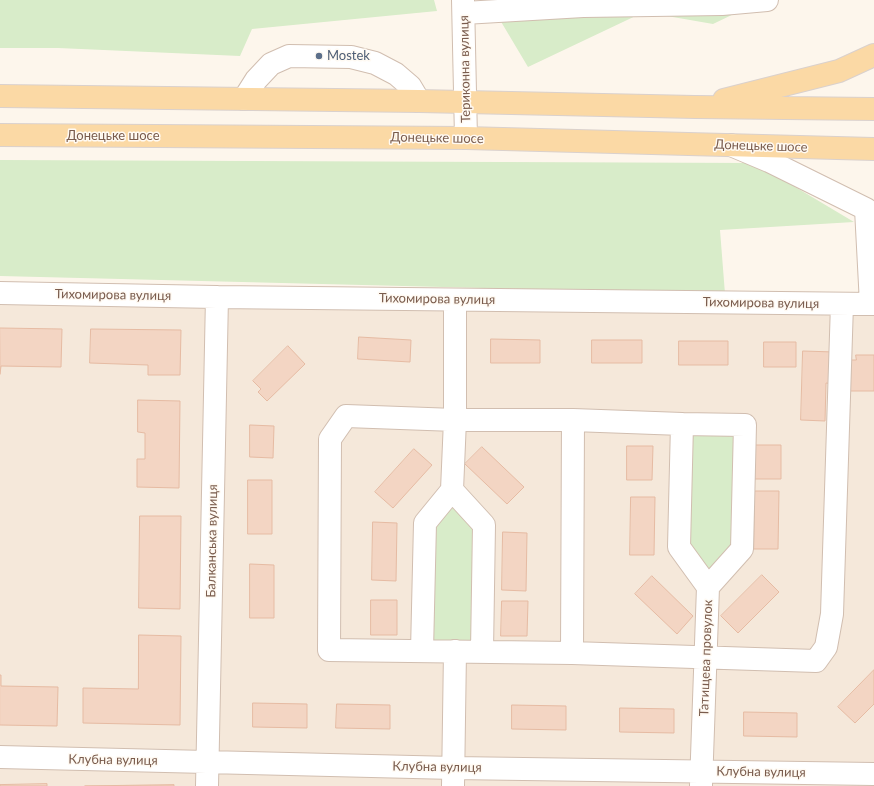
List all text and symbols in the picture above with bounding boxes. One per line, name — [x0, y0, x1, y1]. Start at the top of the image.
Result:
street label: Териконна вулиця — [456, 15, 474, 123]
place label: Mostek — [327, 48, 370, 64]
marker: Mostek — [314, 51, 324, 61]
street label: Донецьке шосе — [66, 128, 160, 144]
street label: Донецьке шосе — [390, 129, 484, 147]
street label: Донецьке шосе — [714, 137, 808, 155]
street label: Тихомирова вулиця — [55, 286, 171, 304]
street label: Тихомирова вулиця — [379, 290, 495, 308]
street label: Тихомирова вулиця — [703, 294, 819, 312]
street label: Балканська вулиця — [203, 484, 221, 598]
street label: Татищева провулок — [696, 599, 716, 717]
street label: Клубна вулиця — [68, 751, 158, 769]
street label: Клубна вулиця — [392, 758, 482, 776]
street label: Клубна вулиця — [716, 763, 806, 781]

